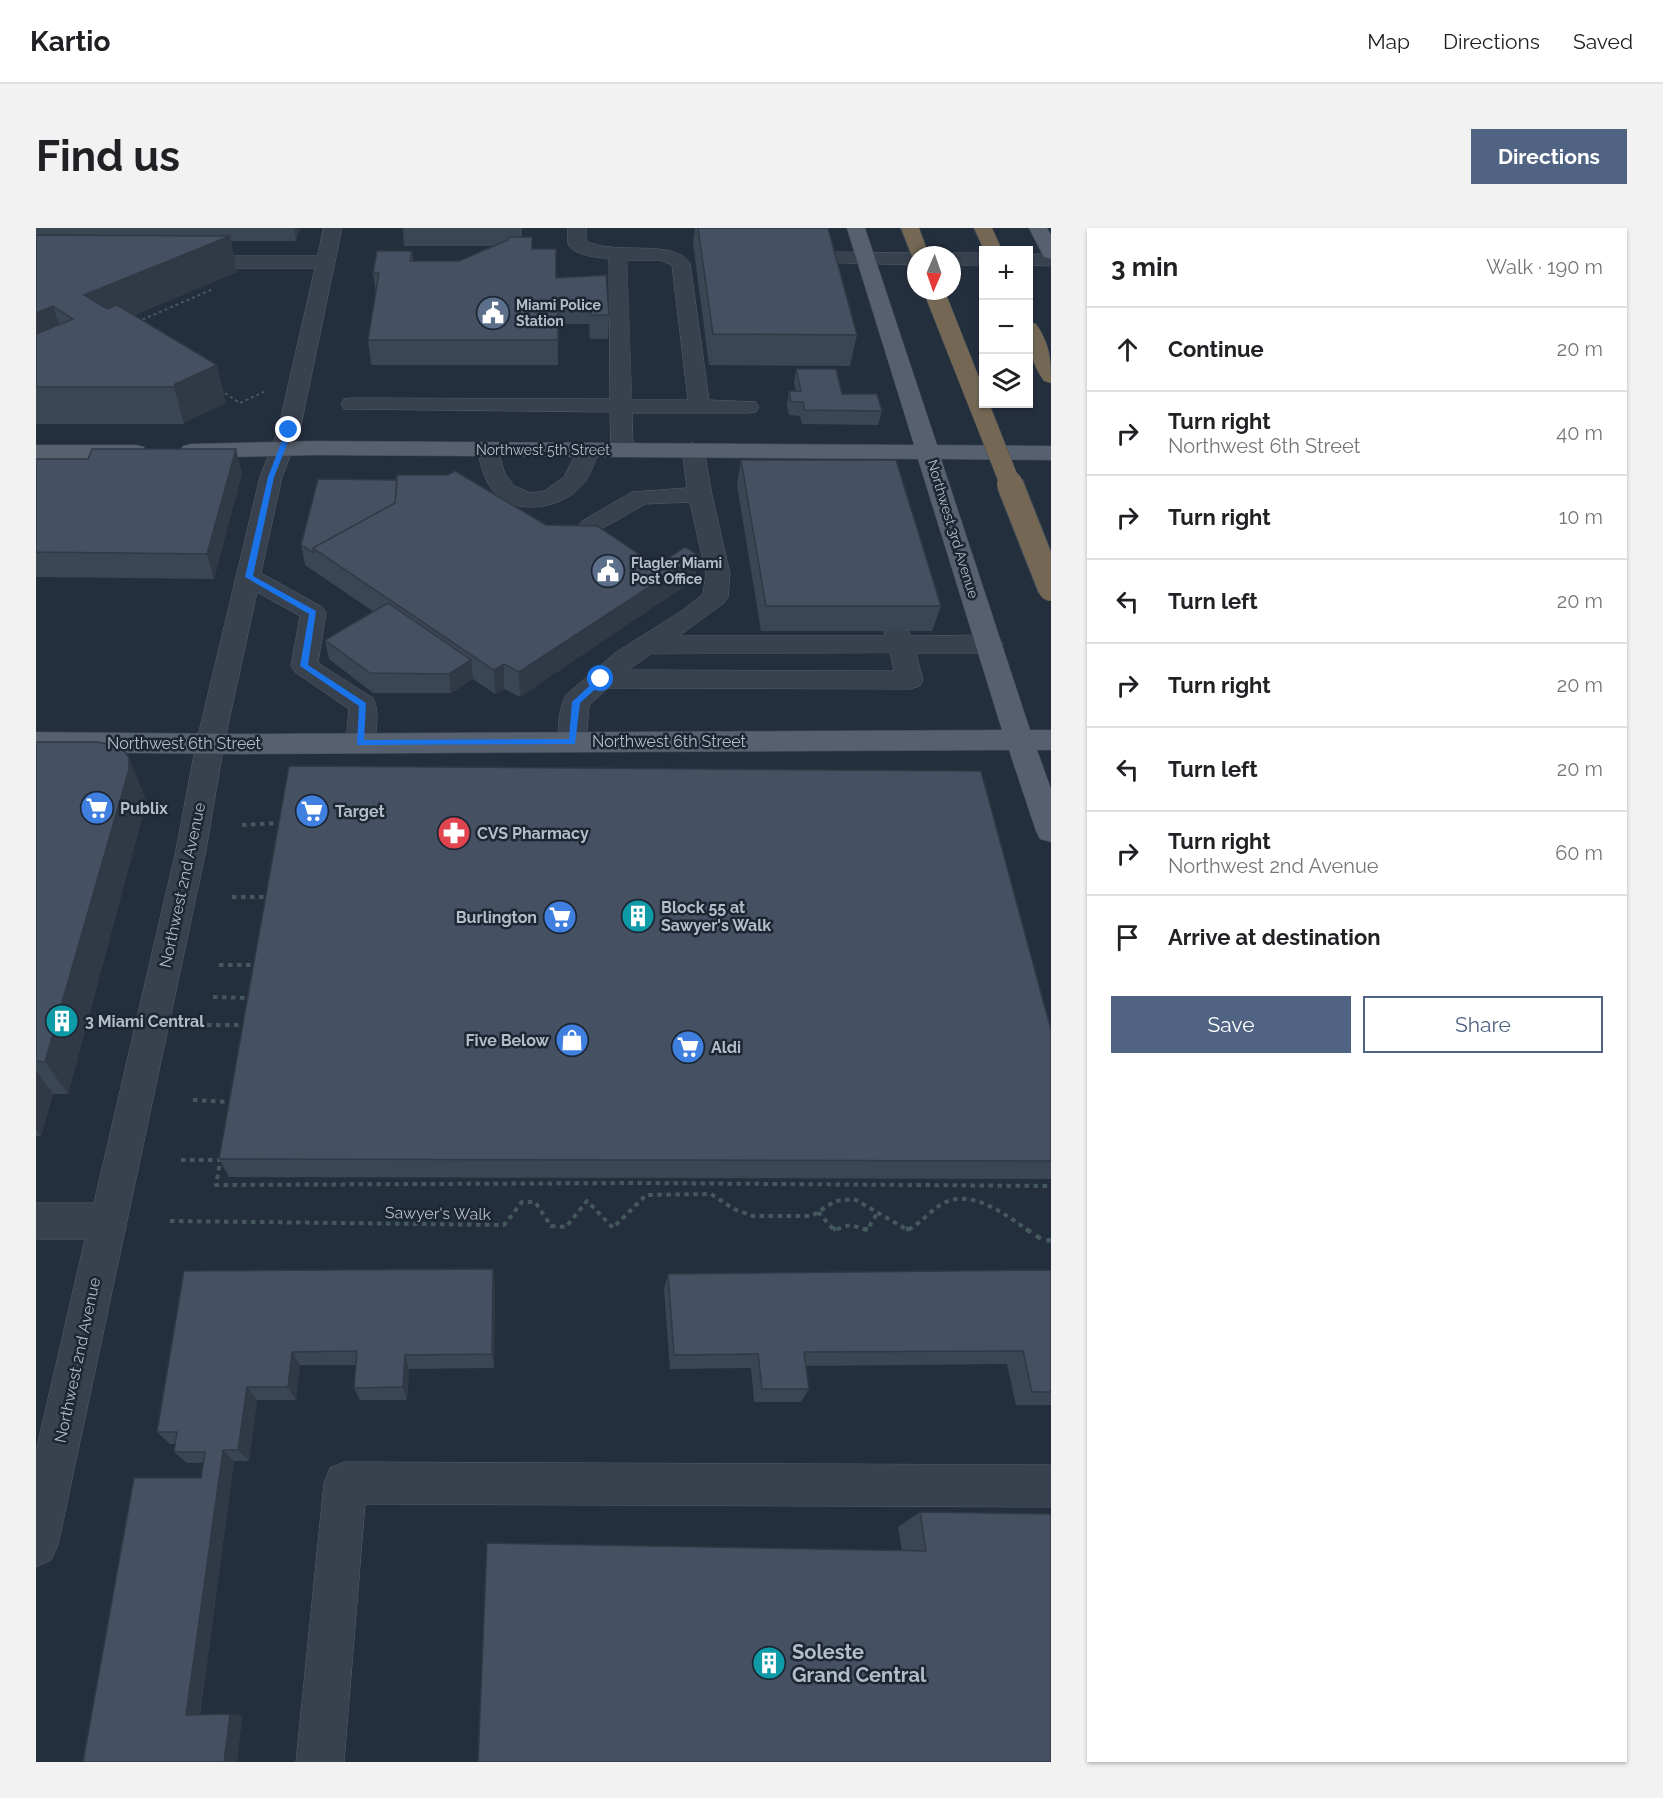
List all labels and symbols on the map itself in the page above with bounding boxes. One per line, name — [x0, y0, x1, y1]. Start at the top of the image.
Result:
north arrow — [907, 246, 961, 300]
public building icon: Miami Police Station — [475, 295, 511, 331]
place label: Miami Police Station — [516, 297, 602, 329]
route end — [275, 416, 301, 442]
street label: Northwest 5th Street — [476, 442, 610, 458]
street label: Northwest 3rd Avenue — [924, 458, 982, 600]
public building icon: Flagler Miami Post Office — [590, 553, 626, 589]
place label: Flagler Miami Post Office — [631, 555, 722, 587]
route start — [587, 665, 613, 691]
street label: Northwest 6th Street — [592, 732, 747, 751]
street label: Northwest 6th Street — [107, 734, 262, 753]
supermarket icon: Publix — [79, 790, 115, 826]
supermarket icon: Target — [294, 793, 330, 829]
place label: Publix — [120, 799, 168, 818]
street label: Northwest 2nd Avenue — [156, 801, 209, 969]
place label: Target — [335, 802, 385, 821]
pharmacy icon: CVS Pharmacy — [436, 815, 472, 851]
place label: CVS Pharmacy — [477, 824, 589, 843]
building icon: Block 55 at Sawyer's Walk — [620, 898, 656, 934]
place label: Block 55 at Sawyer's Walk — [661, 898, 771, 935]
supermarket icon: Burlington — [542, 899, 578, 935]
place label: Burlington — [456, 908, 537, 927]
building icon: 3 Miami Central — [44, 1003, 80, 1039]
place label: 3 Miami Central — [85, 1012, 205, 1031]
shop icon: Five Below — [554, 1022, 590, 1058]
supermarket icon: Aldi — [670, 1029, 706, 1065]
place label: Five Below — [465, 1031, 550, 1050]
place label: Aldi — [711, 1038, 741, 1057]
street label: Sawyer's Walk — [385, 1203, 492, 1224]
street label: Northwest 2nd Avenue — [51, 1276, 104, 1444]
place label: Soleste Grand Central — [792, 1640, 927, 1687]
building icon: Soleste Grand Central — [751, 1645, 787, 1681]

